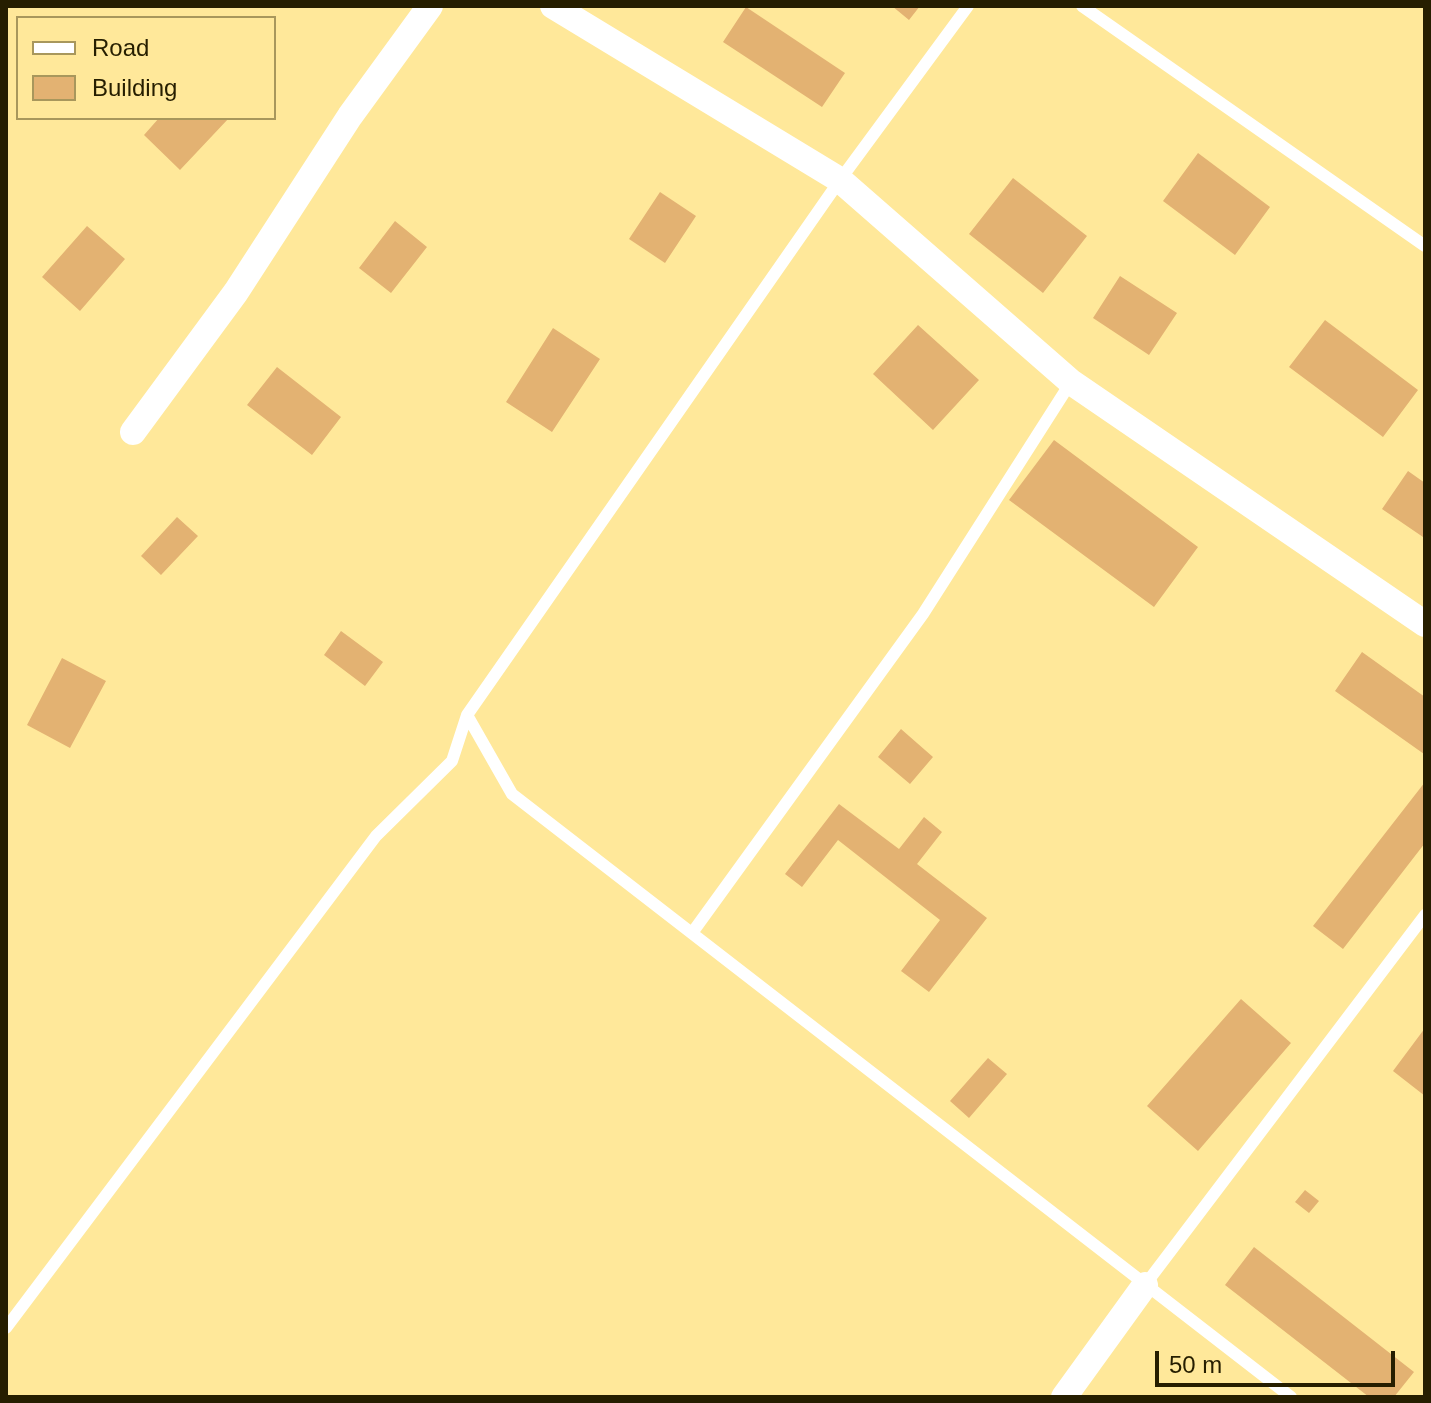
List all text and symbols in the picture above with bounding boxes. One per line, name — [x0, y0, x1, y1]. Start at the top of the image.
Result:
legend — [16, 16, 276, 120]
text: Road — [92, 34, 149, 61]
text: Building — [92, 74, 177, 101]
scale bar — [1159, 1335, 1399, 1385]
text: 50 m — [1169, 1351, 1222, 1378]

